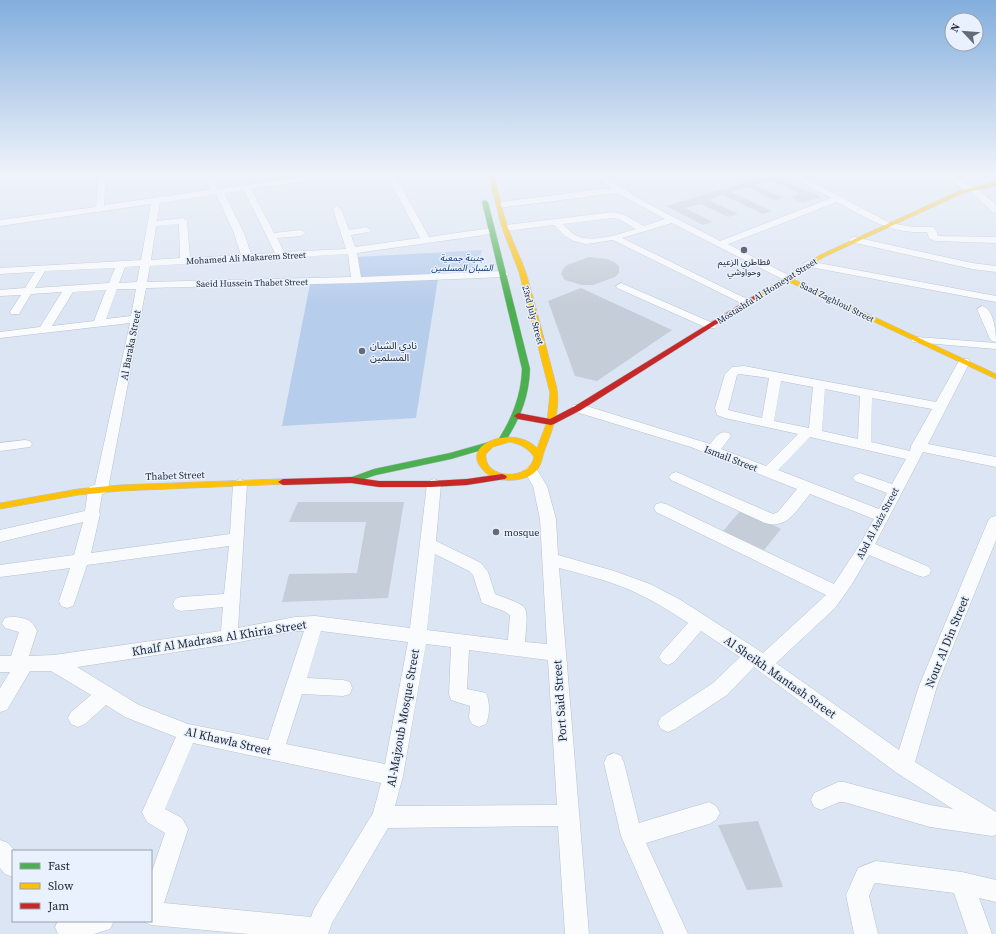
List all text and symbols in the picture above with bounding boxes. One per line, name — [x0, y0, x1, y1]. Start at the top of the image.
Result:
north arrow — [944, 12, 984, 52]
text: N — [947, 21, 964, 35]
marker: فطاطري الزعيم وحواوشي — [739, 245, 749, 255]
street label: Mohamed Ali Makarem Street — [186, 249, 306, 267]
park label: جنينة جمعية الشبان المسلمين — [431, 252, 493, 274]
street label: Mostashfa Al Homeyat Street — [715, 255, 819, 327]
place label: فطاطري الزعيم وحواوشي — [718, 256, 770, 279]
street label: Saeid Hussein Thabet Street — [196, 276, 308, 290]
street label: Saad Zaghloul Street — [798, 279, 876, 325]
street label: 23rd July Street — [519, 284, 547, 346]
street label: Al Baraka Street — [117, 308, 144, 381]
place label: نادي الشبان المسلمين — [370, 339, 417, 364]
marker: نادي الشبان المسلمين — [357, 346, 367, 356]
street label: Ismail Street — [702, 442, 760, 475]
street label: Thabet Street — [145, 468, 206, 483]
street label: Abd Al Aziz Street — [853, 485, 902, 561]
place label: mosque — [504, 526, 539, 539]
marker: mosque — [491, 527, 501, 537]
street label: Nour Al Din Street — [921, 594, 973, 690]
street label: Khalf Al Madrasa Al Khiria Street — [131, 616, 308, 660]
street label: Al Sheikh Mantash Street — [721, 632, 839, 722]
street label: Al-Majzoub Mosque Street — [383, 648, 423, 788]
street label: Port Said Street — [549, 660, 571, 742]
street label: Al Khawla Street — [183, 723, 273, 759]
legend — [12, 850, 152, 922]
text: Fast — [48, 858, 70, 874]
text: Slow — [48, 878, 74, 894]
text: Jam — [47, 898, 69, 914]

